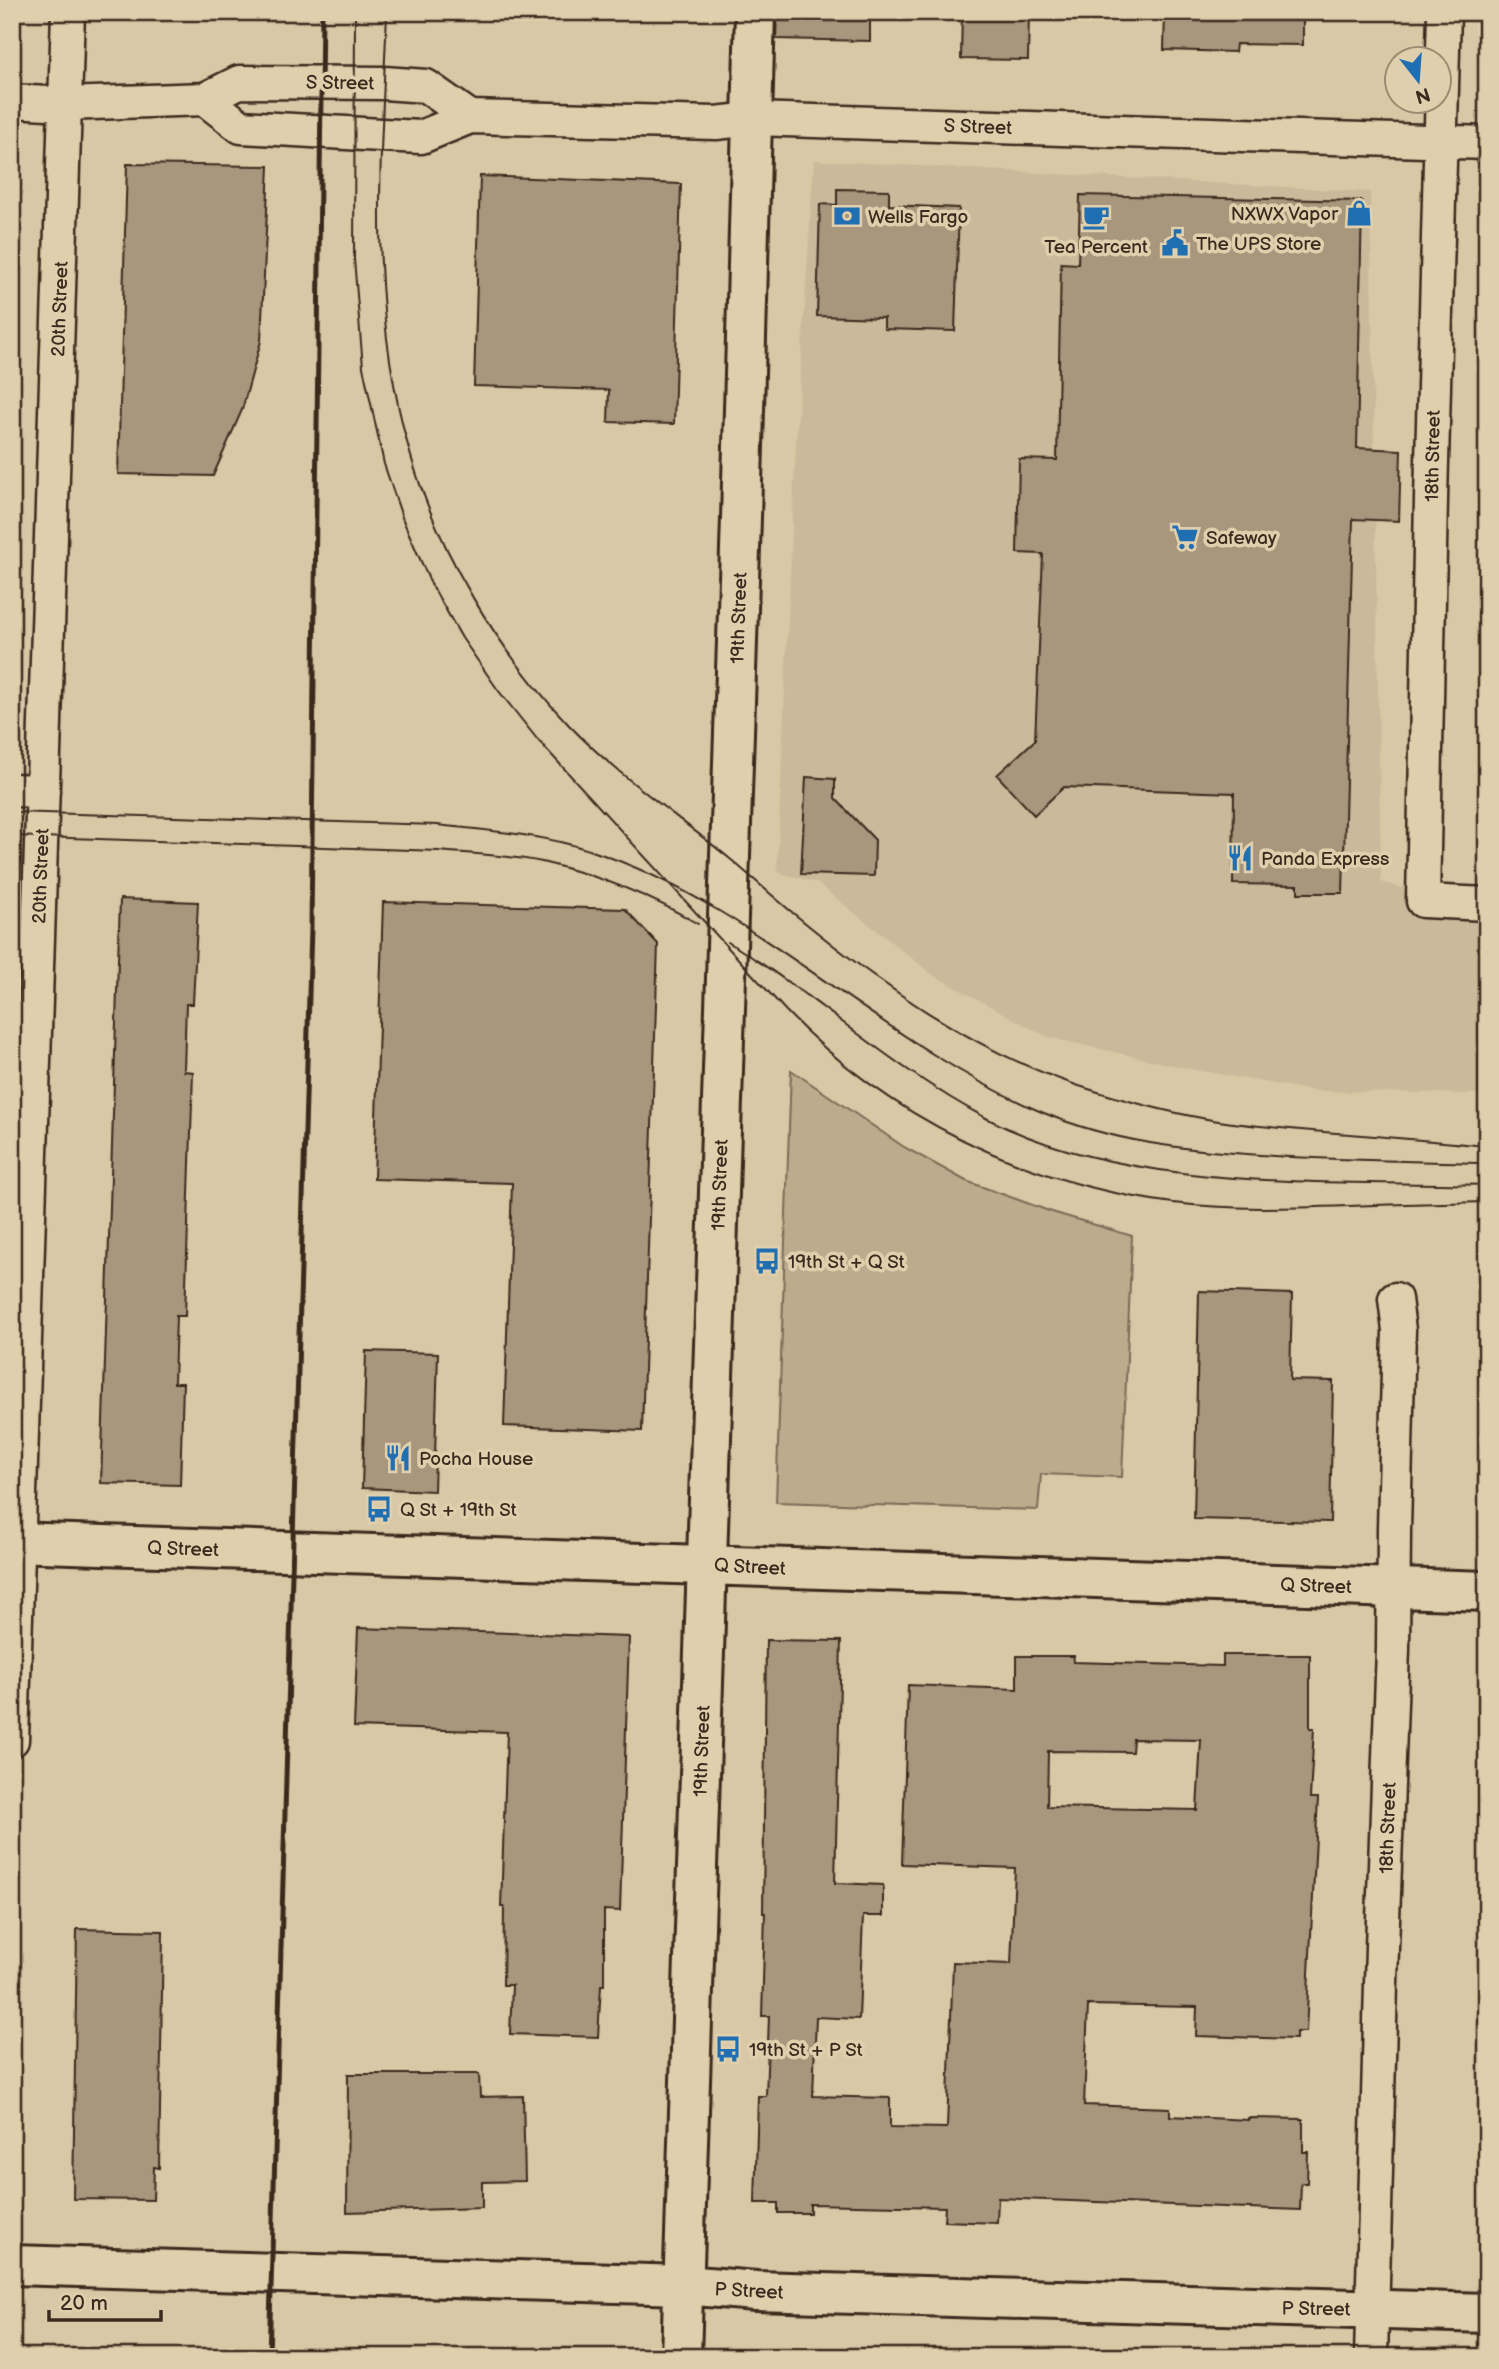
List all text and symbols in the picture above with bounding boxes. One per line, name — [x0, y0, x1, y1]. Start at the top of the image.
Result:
north arrow — [1384, 46, 1454, 116]
street label: S Street — [306, 71, 375, 96]
text: N — [1412, 82, 1433, 108]
street label: S Street — [943, 115, 1013, 140]
shop icon: NXWX Vapor — [1344, 198, 1374, 228]
bank icon: Wells Fargo — [832, 201, 862, 231]
cafe icon: Tea Percent — [1081, 202, 1111, 232]
place label: NXWX Vapor — [1231, 203, 1339, 226]
place label: Wells Fargo — [868, 206, 968, 229]
public building icon: The UPS Store — [1160, 228, 1190, 258]
place label: The UPS Store — [1196, 233, 1321, 256]
place label: Tea Percent — [1044, 236, 1148, 259]
street label: 20th Street — [47, 261, 74, 357]
street label: 18th Street — [1421, 410, 1446, 502]
supermarket icon: Safeway — [1170, 522, 1200, 552]
place label: Safeway — [1206, 527, 1277, 550]
street label: 19th Street — [726, 572, 753, 664]
street label: 20th Street — [28, 828, 55, 924]
restaurant icon: Panda Express — [1225, 843, 1255, 873]
place label: Panda Express — [1261, 848, 1389, 871]
street label: 19th Street — [707, 1139, 734, 1231]
bus stop icon: 19th St + Q St — [752, 1246, 782, 1276]
place label: 19th St + Q St — [788, 1251, 905, 1274]
restaurant icon: Pocha House — [383, 1443, 413, 1473]
place label: Pocha House — [419, 1448, 533, 1471]
bus stop icon: Q St + 19th St — [364, 1494, 394, 1524]
place label: Q St + 19th St — [400, 1499, 517, 1522]
street label: Q Street — [147, 1537, 219, 1562]
street label: Q Street — [714, 1554, 786, 1581]
street label: Q Street — [1280, 1574, 1352, 1599]
street label: 19th Street — [689, 1705, 716, 1797]
street label: 18th Street — [1375, 1782, 1402, 1874]
bus stop icon: 19th St + P St — [713, 2034, 743, 2064]
place label: 19th St + P St — [749, 2039, 863, 2062]
scale bar — [49, 2278, 161, 2322]
street label: P Street — [714, 2278, 784, 2305]
text: 20 m — [60, 2291, 108, 2316]
street label: P Street — [1281, 2297, 1351, 2322]

